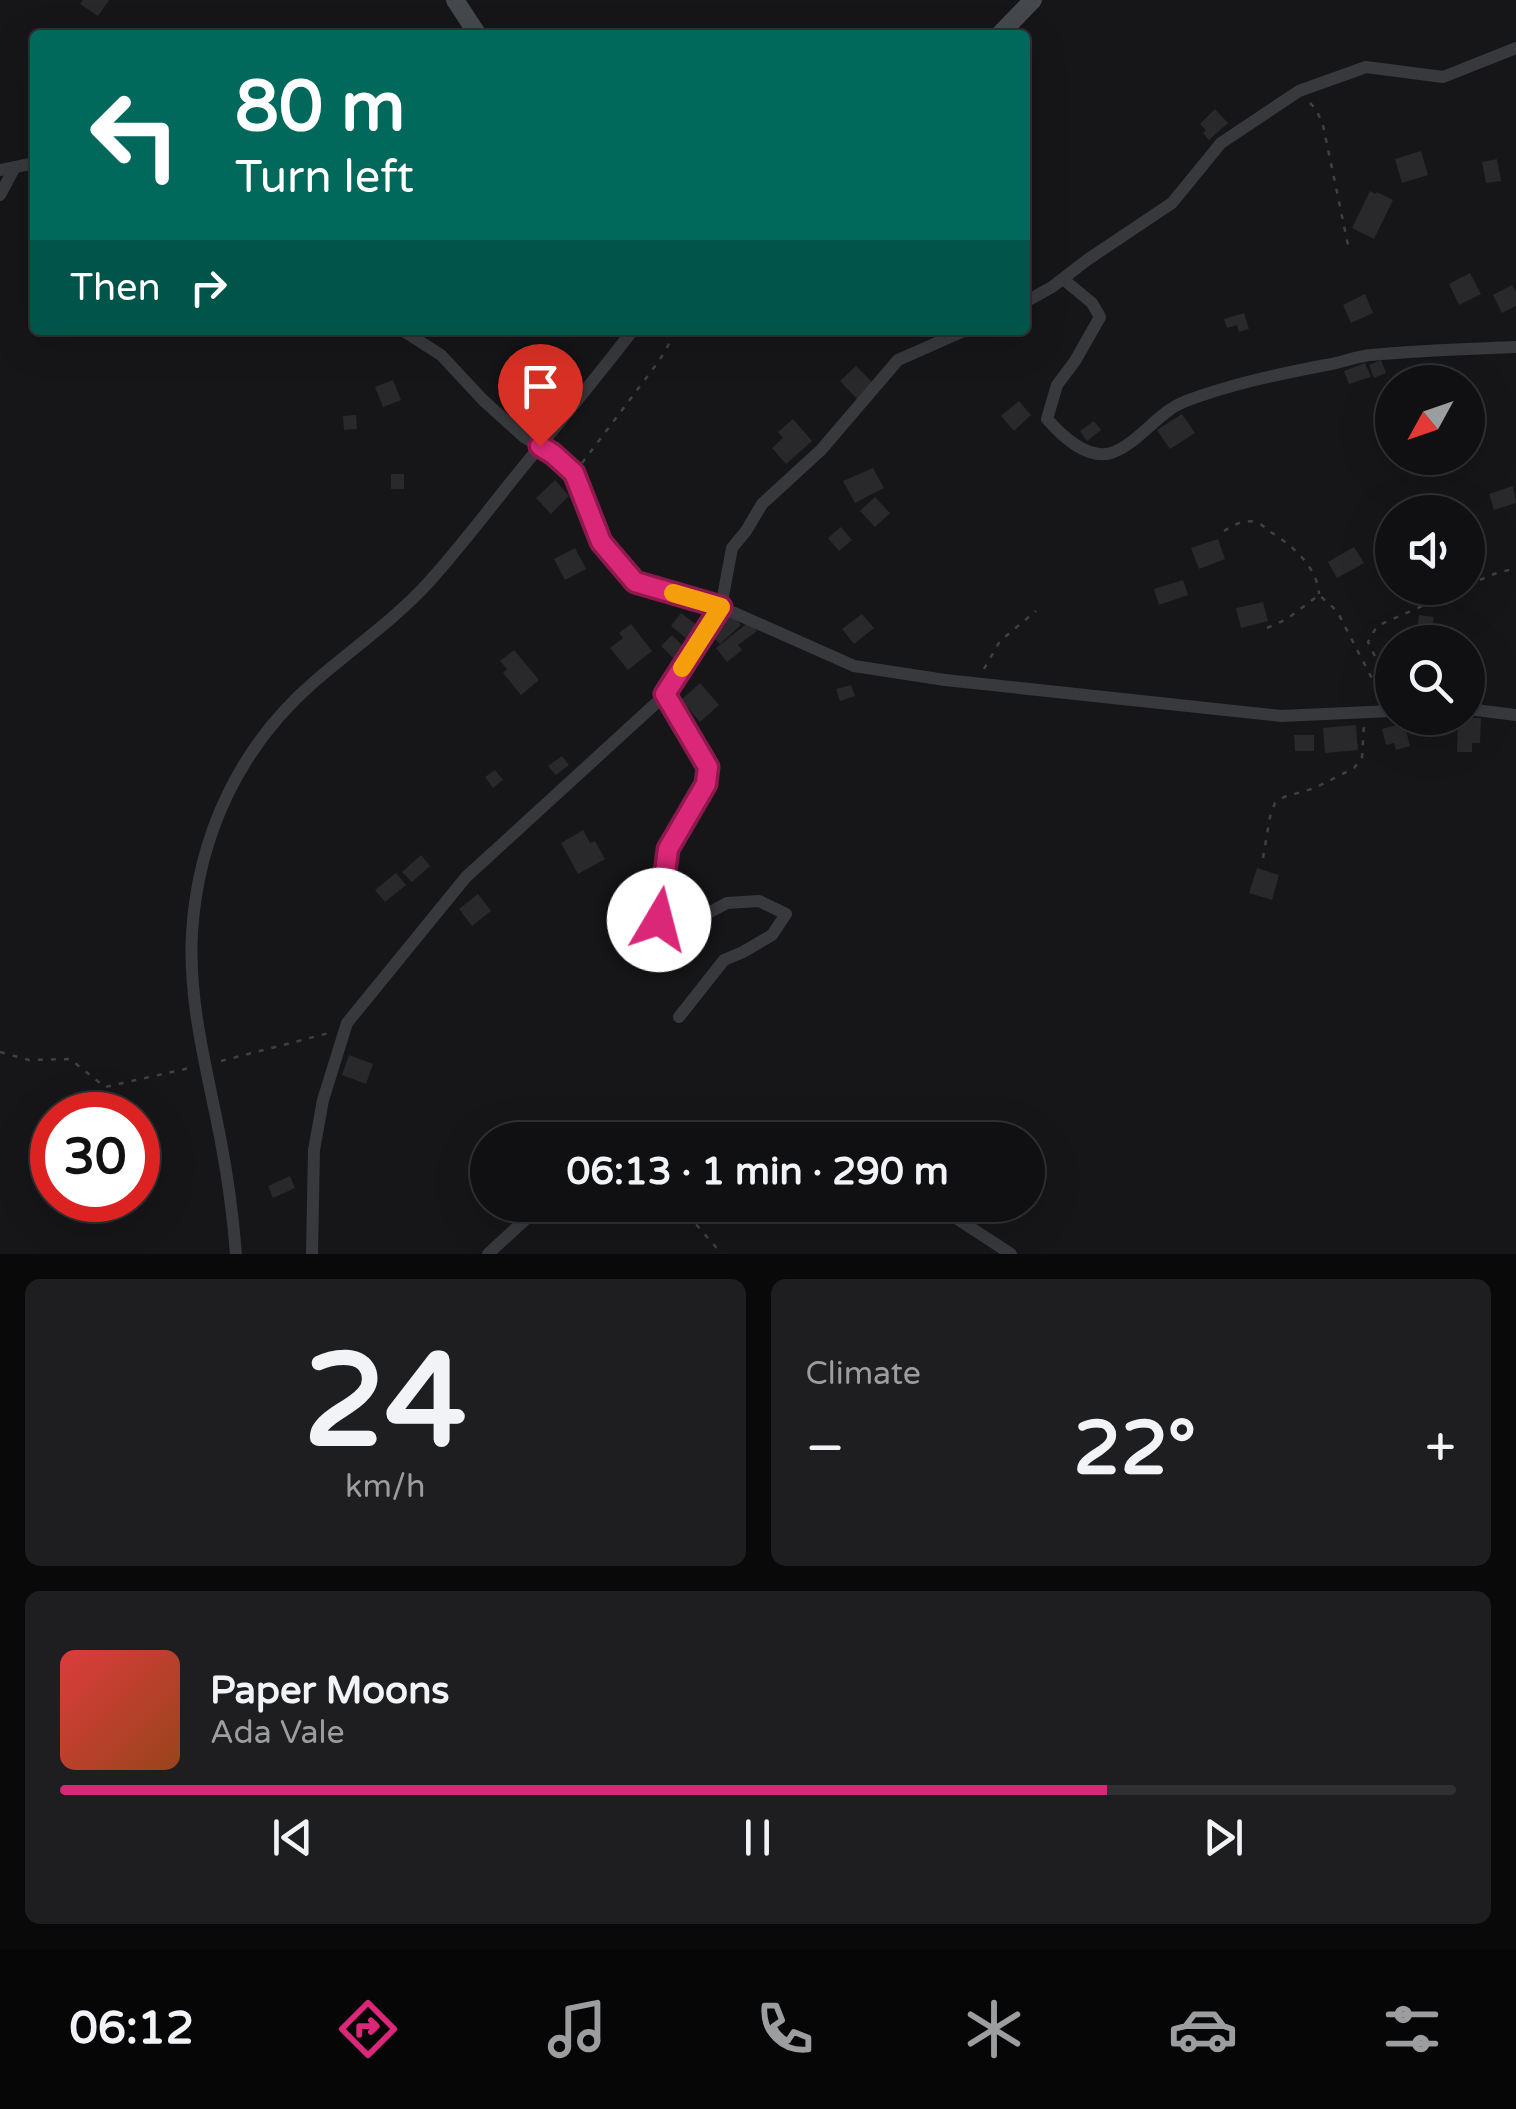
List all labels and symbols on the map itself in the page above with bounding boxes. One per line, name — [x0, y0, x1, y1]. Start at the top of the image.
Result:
pin — [498, 344, 583, 447]
north arrow — [1375, 365, 1485, 475]
position arrow — [607, 868, 711, 972]
speed limit sign: 30 — [30, 1092, 160, 1222]

